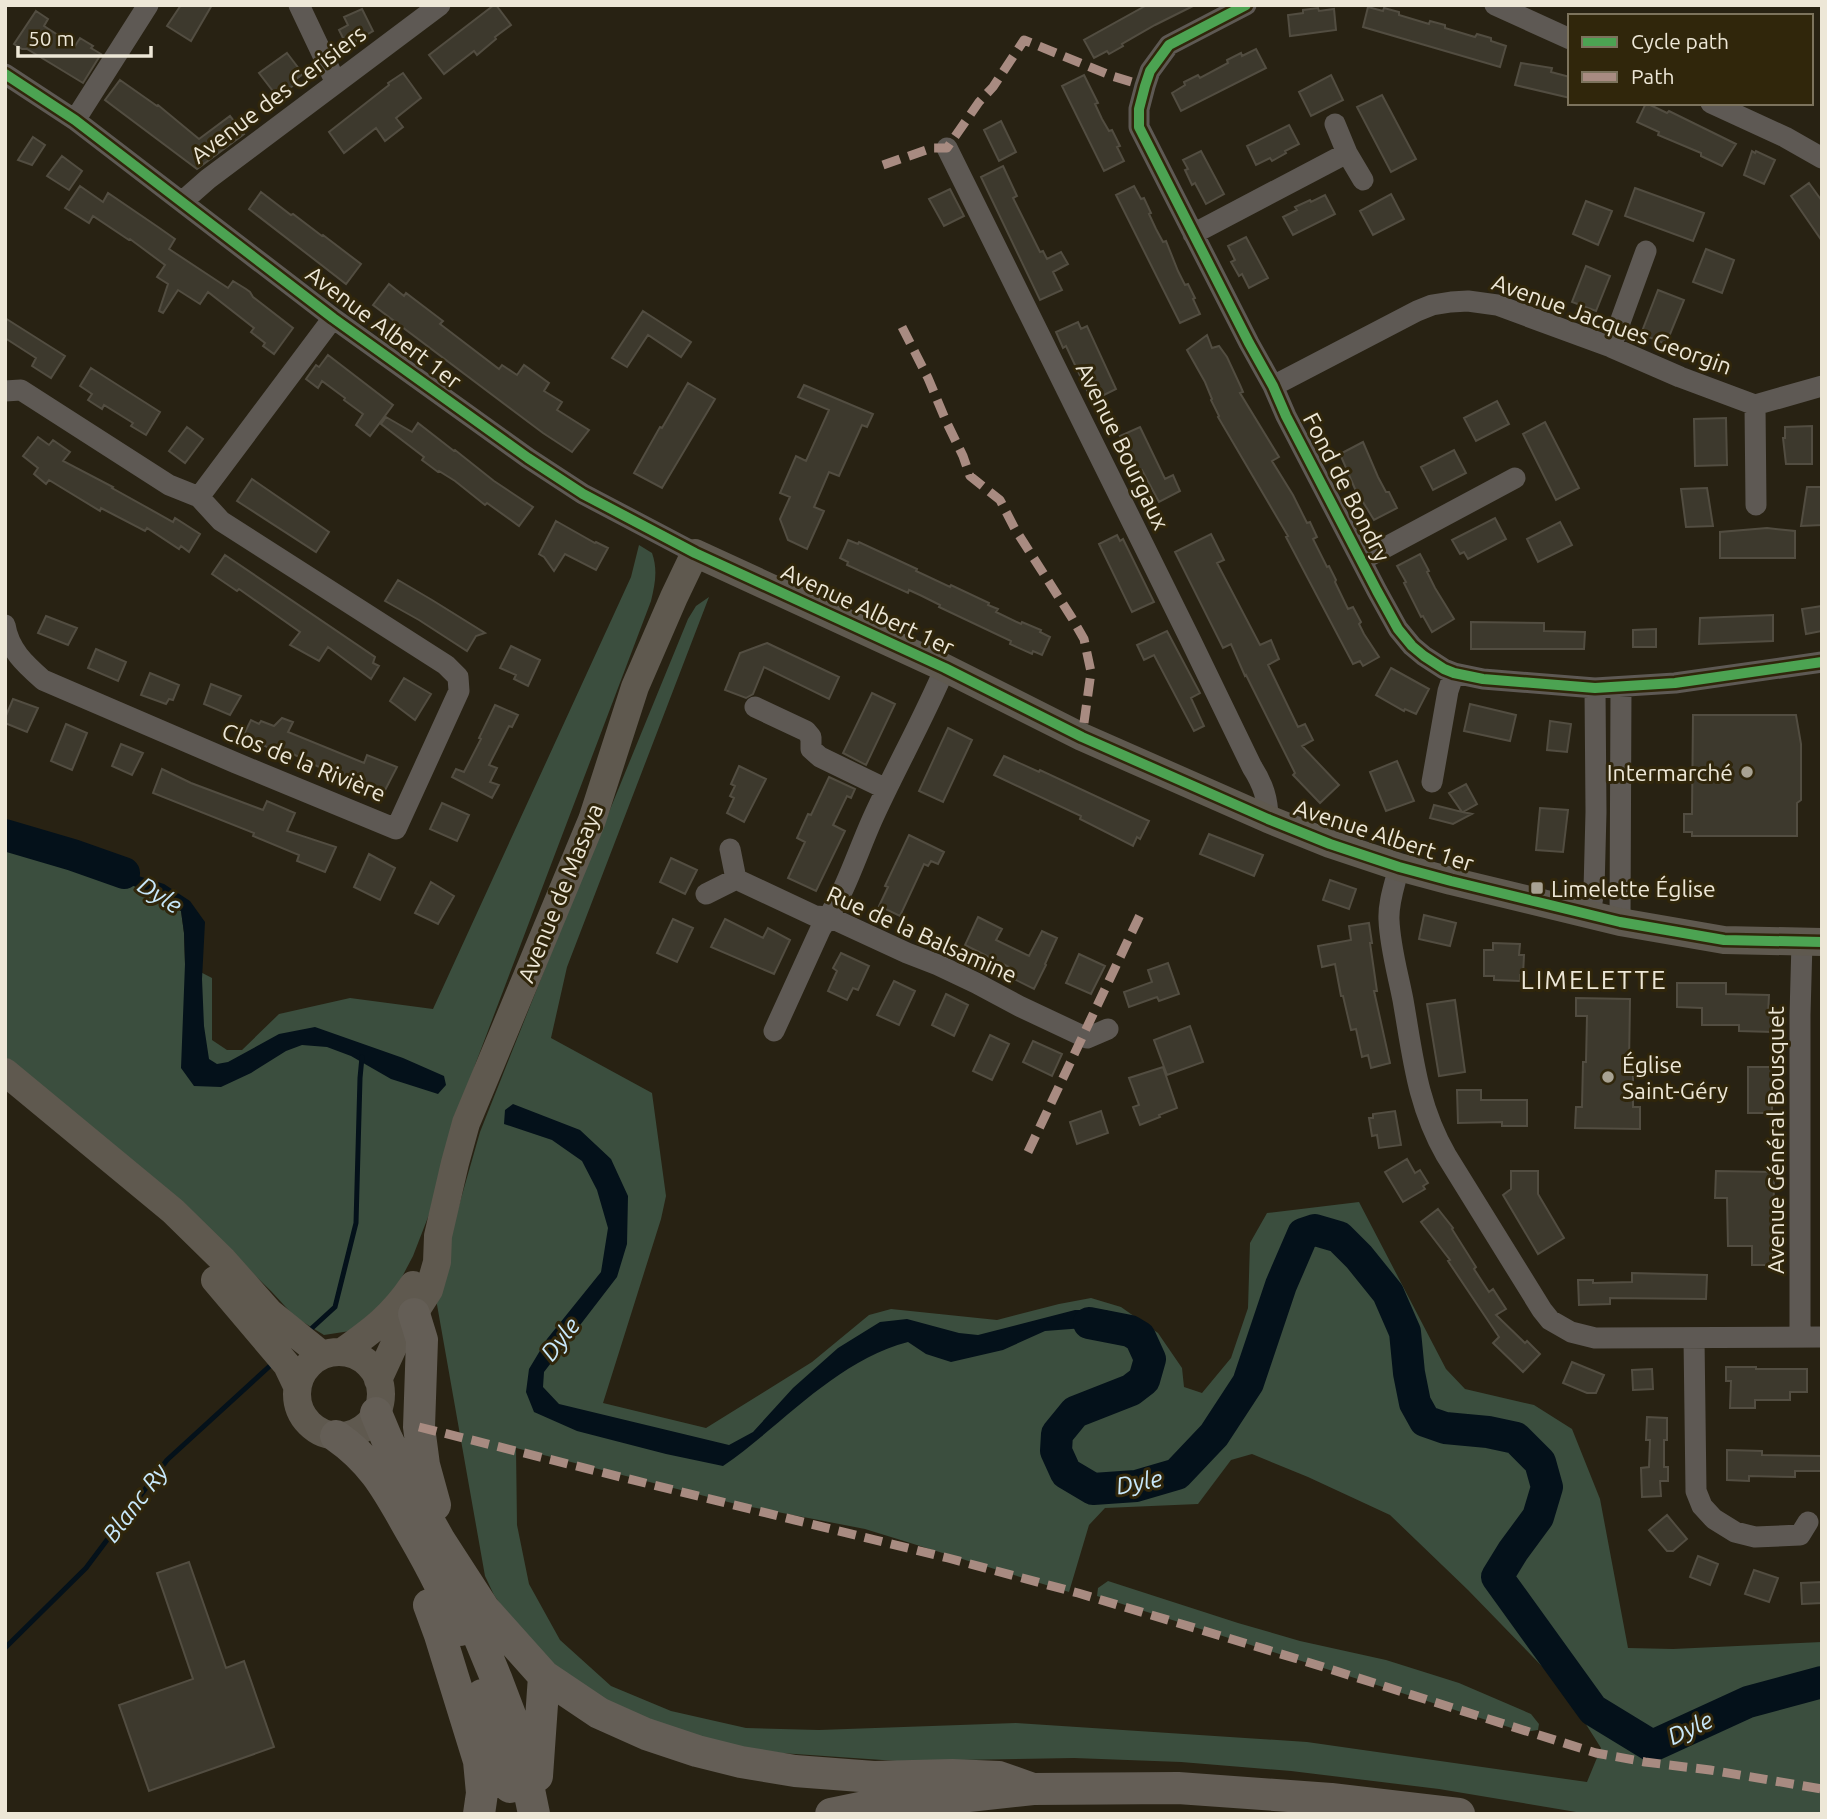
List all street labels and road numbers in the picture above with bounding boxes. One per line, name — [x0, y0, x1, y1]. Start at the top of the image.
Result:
street label: Avenue des Cerisiers — [186, 20, 370, 168]
street label: Avenue Albert 1er — [302, 261, 467, 394]
street label: Avenue Jacques Georgin — [1489, 269, 1735, 379]
street label: Avenue Bourgaux — [1072, 359, 1174, 534]
street label: Fond de Bondry — [1299, 408, 1395, 566]
street label: Avenue Albert 1er — [778, 558, 958, 660]
street label: Clos de la Rivière — [219, 718, 389, 806]
street label: Avenue Albert 1er — [1291, 794, 1477, 876]
street label: Avenue de Masaya — [513, 800, 607, 986]
street label: Rue de la Balsamine — [823, 881, 1021, 987]
street label: Avenue Général Bousquet — [1763, 1006, 1788, 1274]

